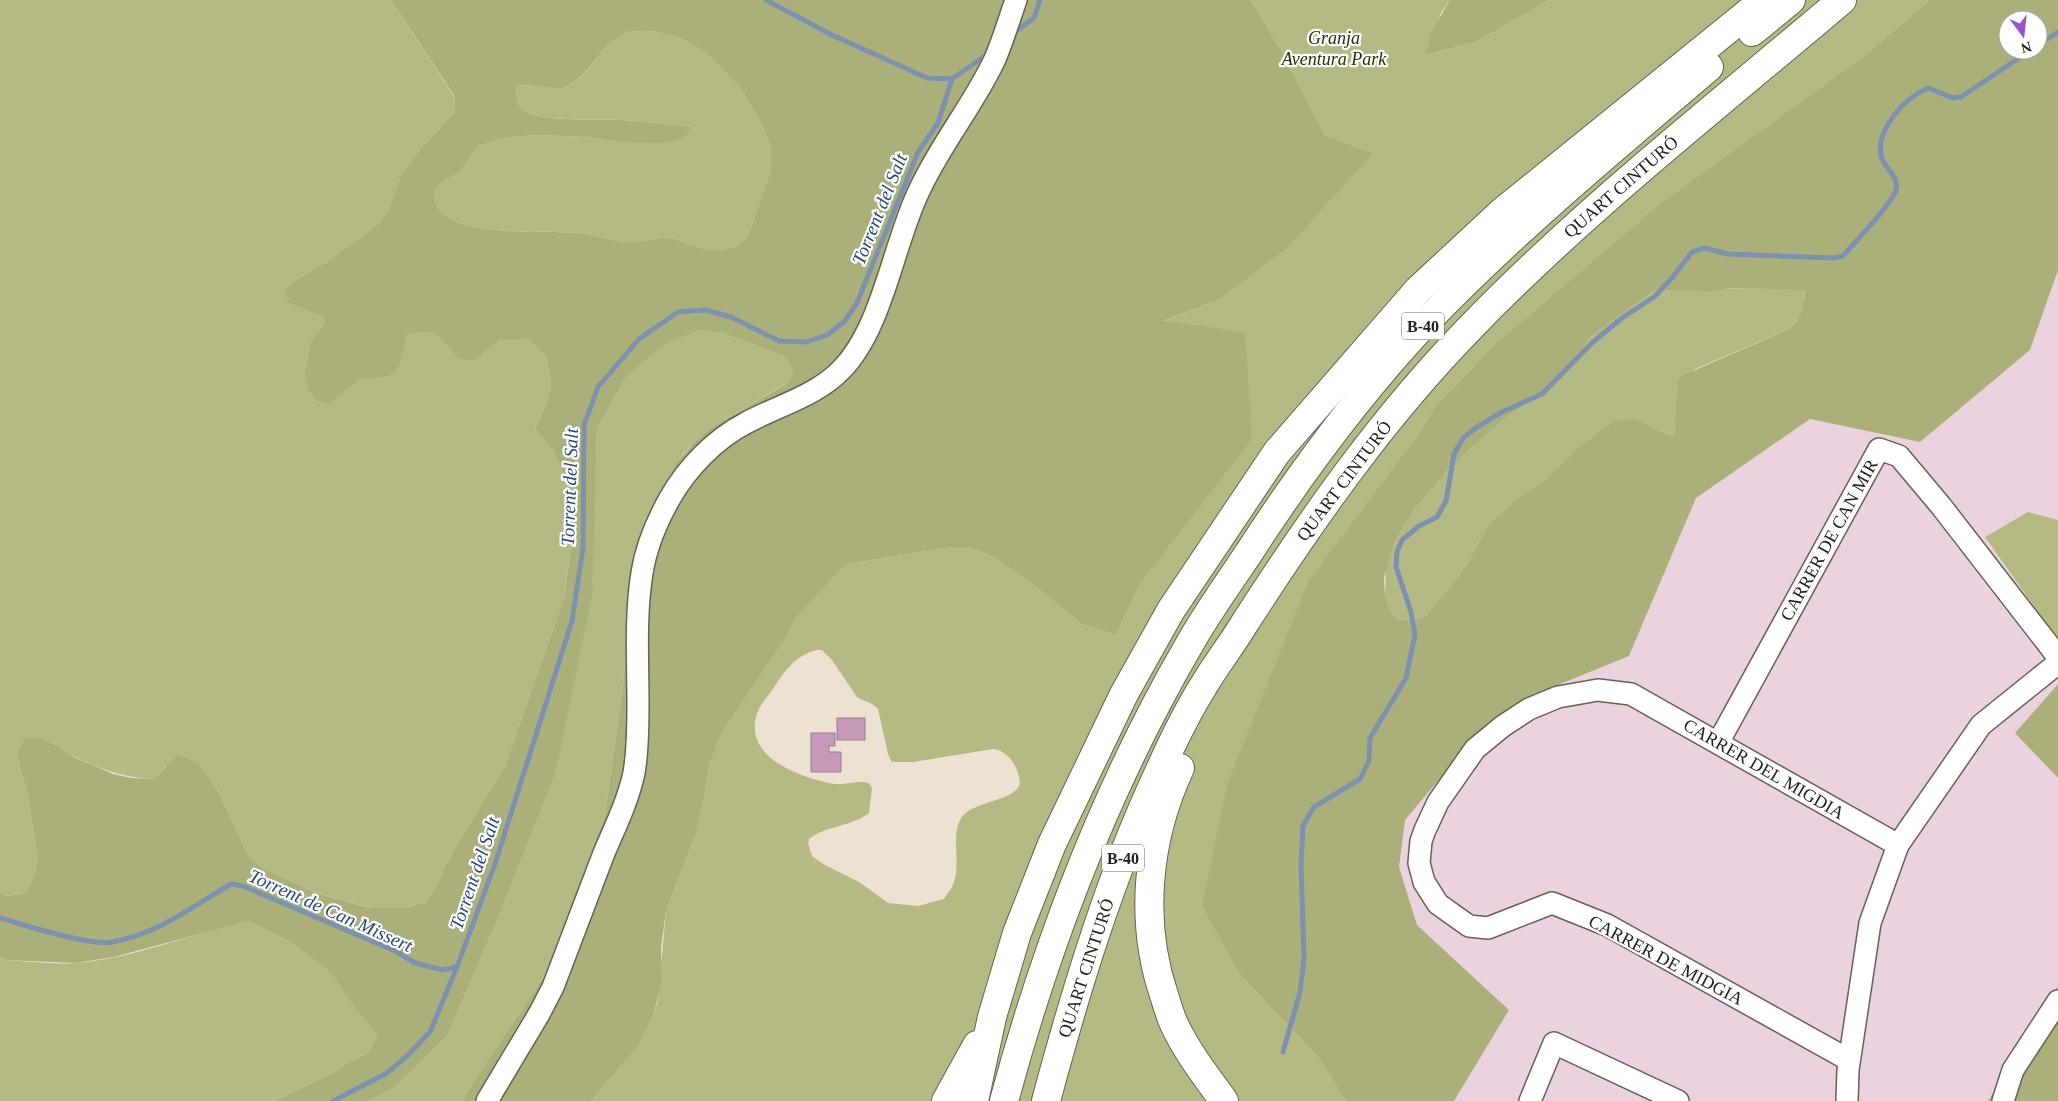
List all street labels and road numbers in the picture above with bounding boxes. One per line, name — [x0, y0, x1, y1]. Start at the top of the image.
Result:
street label: QUART CINTURÓ — [1559, 131, 1682, 242]
road number: B-40 — [1402, 312, 1444, 340]
street label: QUART CINTURÓ — [1292, 416, 1396, 545]
street label: CARRER DE CAN MIR — [1776, 456, 1882, 624]
street label: CARRER DEL MIGDIA — [1680, 715, 1848, 823]
road number: B-40 — [1102, 844, 1144, 871]
street label: QUART CINTURÓ — [1053, 896, 1118, 1040]
street label: CARRER DE MIDGIA — [1585, 911, 1747, 1009]

